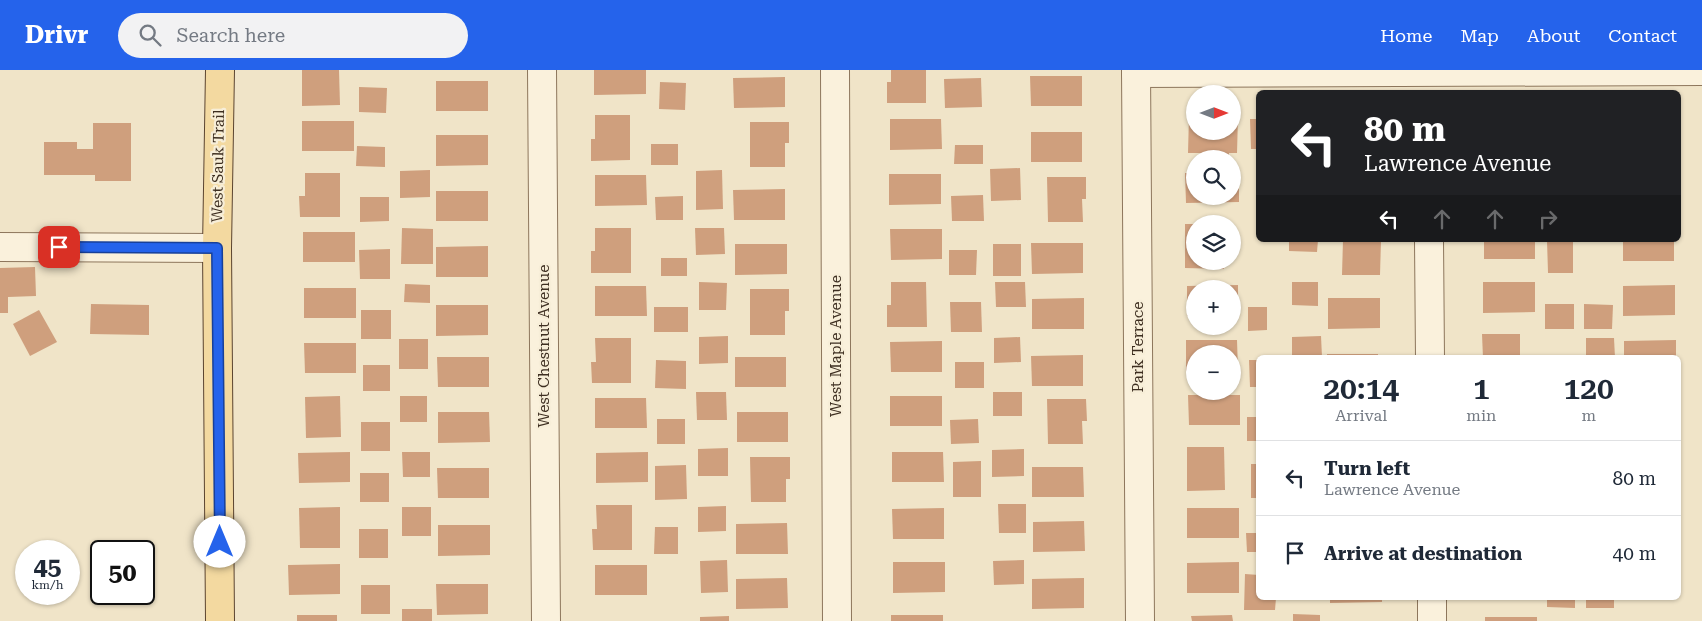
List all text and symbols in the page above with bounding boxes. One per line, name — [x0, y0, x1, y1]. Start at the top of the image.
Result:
search box — [118, 13, 468, 58]
text: Drivr — [25, 21, 88, 49]
icon: search — [136, 21, 164, 49]
text: Search here — [176, 24, 285, 47]
text: Home — [1380, 25, 1432, 46]
text: Map — [1460, 25, 1499, 46]
text: About — [1527, 25, 1580, 46]
text: Contact — [1608, 25, 1677, 46]
north arrow — [1186, 85, 1241, 140]
map controls — [1186, 85, 1241, 400]
street label: West Sauk Trail — [208, 109, 228, 223]
text: 80 m — [1364, 109, 1446, 150]
icon: left — [1281, 110, 1346, 175]
button: search — [1186, 150, 1241, 205]
text: Lawrence Avenue — [1364, 151, 1551, 176]
icon: left — [1375, 205, 1403, 233]
icon: ahead — [1428, 205, 1456, 233]
icon: ahead — [1481, 205, 1509, 233]
icon: right — [1534, 205, 1562, 233]
button: layers — [1186, 215, 1241, 270]
pin — [38, 226, 80, 268]
icon: arrive — [45, 233, 73, 261]
street label: West Chestnut Avenue — [535, 265, 553, 427]
street label: West Maple Avenue — [827, 275, 845, 417]
button: + — [1186, 280, 1241, 335]
street label: Park Terrace — [1129, 302, 1147, 392]
button: − — [1186, 345, 1241, 400]
text: 20:14 — [1323, 371, 1399, 406]
text: 1 — [1473, 371, 1490, 406]
text: 120 — [1563, 371, 1614, 406]
text: Arrival — [1335, 406, 1387, 425]
text: min — [1466, 406, 1496, 425]
text: m — [1581, 406, 1596, 425]
text: Turn left — [1324, 457, 1410, 480]
icon: left — [1281, 464, 1309, 492]
text: 80 m — [1613, 467, 1656, 490]
text: Lawrence Avenue — [1324, 480, 1460, 499]
position arrow — [193, 515, 245, 567]
icon: arrive — [1281, 539, 1309, 567]
speed limit sign: 50 — [90, 540, 155, 605]
text: Arrive at destination — [1324, 542, 1522, 565]
text: 40 m — [1613, 542, 1656, 565]
text: 45 — [33, 552, 62, 581]
text: km/h — [31, 578, 64, 592]

